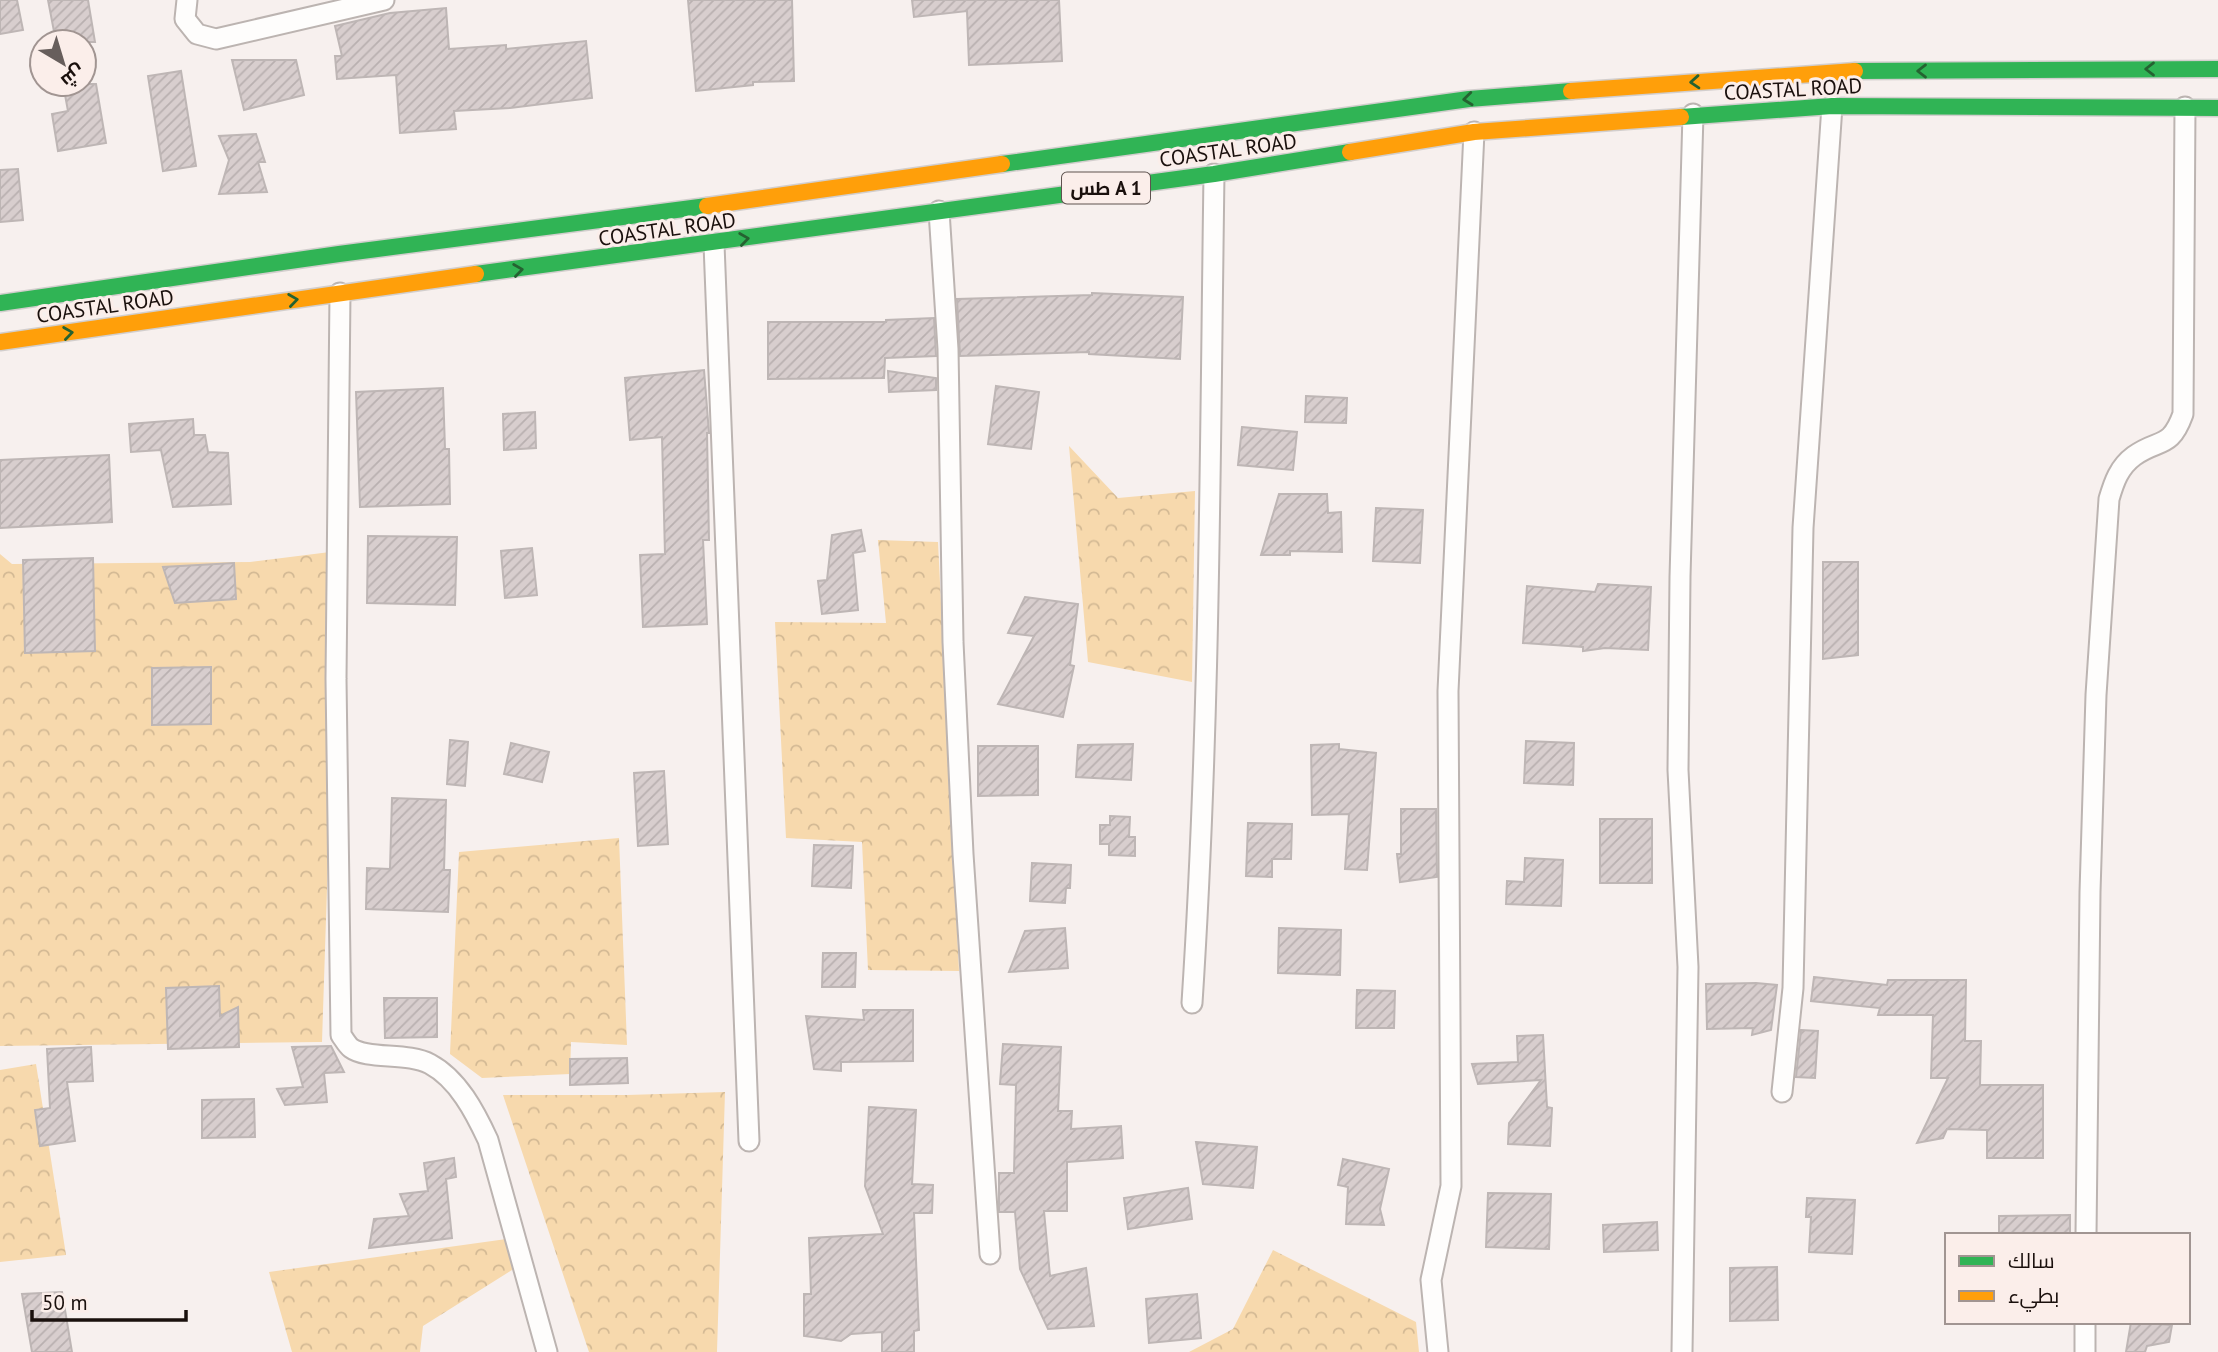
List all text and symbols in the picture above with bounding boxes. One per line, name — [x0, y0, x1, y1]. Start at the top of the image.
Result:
north arrow — [28, 28, 98, 98]
text: ش — [56, 59, 90, 93]
one-way arrow — [2144, 61, 2155, 77]
one-way arrow — [1917, 63, 1927, 79]
street label: COASTAL ROAD — [1723, 72, 1863, 106]
one-way arrow — [1689, 74, 1700, 89]
one-way arrow — [1462, 92, 1474, 107]
street label: COASTAL ROAD — [1158, 127, 1298, 173]
road number: طس A 1 — [1062, 172, 1150, 204]
street label: COASTAL ROAD — [597, 206, 737, 252]
one-way arrow — [738, 232, 750, 247]
one-way arrow — [512, 262, 524, 277]
street label: COASTAL ROAD — [35, 283, 175, 329]
one-way arrow — [287, 293, 299, 308]
one-way arrow — [62, 325, 73, 340]
legend — [1945, 1233, 2190, 1324]
text: سالك — [2008, 1247, 2055, 1274]
scale bar — [32, 1278, 186, 1322]
text: بطيء — [2008, 1282, 2059, 1312]
text: 50 m — [42, 1289, 88, 1316]

